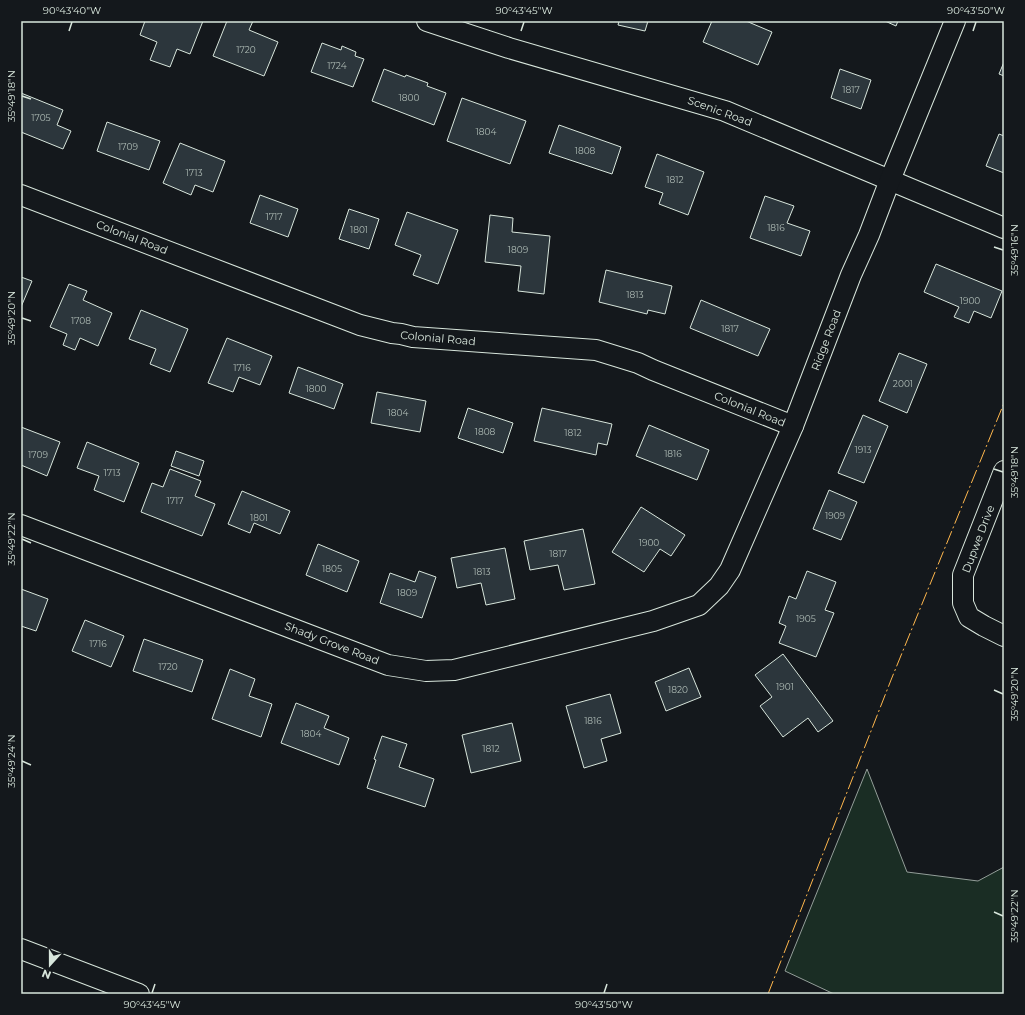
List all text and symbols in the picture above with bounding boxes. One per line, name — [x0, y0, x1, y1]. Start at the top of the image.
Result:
text: 90°43'40"W — [43, 4, 101, 17]
text: 90°43'45"W — [495, 4, 553, 17]
text: 90°43'50"W — [947, 4, 1005, 17]
house number: 1720 — [236, 44, 256, 55]
house number: 1724 — [327, 60, 347, 71]
text: 35°49'18"N — [5, 70, 18, 122]
house number: 1817 — [842, 84, 860, 95]
house number: 1800 — [399, 92, 419, 103]
street label: Scenic Road — [686, 93, 754, 129]
house number: 1705 — [31, 112, 51, 123]
house number: 1804 — [476, 126, 496, 137]
house number: 1709 — [118, 141, 138, 152]
house number: 1808 — [575, 145, 596, 156]
house number: 1713 — [186, 167, 202, 178]
house number: 1812 — [666, 174, 684, 185]
house number: 1717 — [265, 211, 283, 222]
street label: Colonial Road — [94, 217, 170, 257]
house number: 1816 — [767, 222, 785, 233]
house number: 1801 — [350, 224, 368, 235]
text: 35°49'16"N — [1008, 224, 1021, 276]
house number: 1809 — [508, 244, 529, 255]
house number: 1813 — [626, 289, 644, 300]
text: 35°49'20"N — [5, 291, 18, 345]
house number: 1900 — [960, 295, 980, 306]
street label: Ridge Road — [808, 308, 844, 372]
house number: 1708 — [71, 315, 91, 326]
house number: 1817 — [721, 323, 739, 334]
street label: Colonial Road — [400, 328, 476, 348]
house number: 1716 — [233, 362, 251, 373]
house number: 2001 — [893, 378, 913, 389]
house number: 1800 — [306, 383, 326, 394]
street label: Colonial Road — [712, 388, 788, 430]
house number: 1804 — [388, 407, 408, 418]
house number: 1808 — [475, 426, 496, 437]
house number: 1812 — [564, 427, 582, 438]
house number: 1913 — [854, 444, 872, 455]
text: 35°49'18"N — [1008, 446, 1021, 498]
house number: 1816 — [664, 448, 682, 459]
house number: 1709 — [28, 449, 48, 460]
house number: 1713 — [104, 467, 120, 478]
house number: 1717 — [166, 495, 184, 506]
street label: Dupwe Drive — [959, 503, 997, 575]
house number: 1909 — [825, 510, 846, 521]
text: 35°49'22"N — [5, 512, 18, 566]
house number: 1801 — [250, 512, 268, 523]
house number: 1900 — [639, 537, 659, 548]
house number: 1817 — [549, 548, 567, 559]
house number: 1805 — [322, 563, 342, 574]
house number: 1813 — [473, 566, 491, 577]
house number: 1809 — [397, 587, 418, 598]
house number: 1905 — [796, 613, 816, 624]
street label: Shady Grove Road — [283, 618, 381, 668]
house number: 1716 — [89, 638, 107, 649]
house number: 1720 — [158, 661, 178, 672]
text: 35°49'20"N — [1008, 667, 1021, 721]
house number: 1901 — [776, 681, 794, 692]
house number: 1820 — [668, 684, 688, 695]
house number: 1816 — [584, 715, 602, 726]
house number: 1804 — [301, 728, 321, 739]
text: 35°49'24"N — [5, 734, 18, 788]
house number: 1812 — [482, 743, 500, 754]
text: 35°49'22"N — [1008, 889, 1021, 943]
north arrow — [30, 945, 70, 985]
text: N — [40, 966, 53, 982]
text: 90°43'45"W — [123, 998, 181, 1011]
text: 90°43'50"W — [575, 998, 633, 1011]

